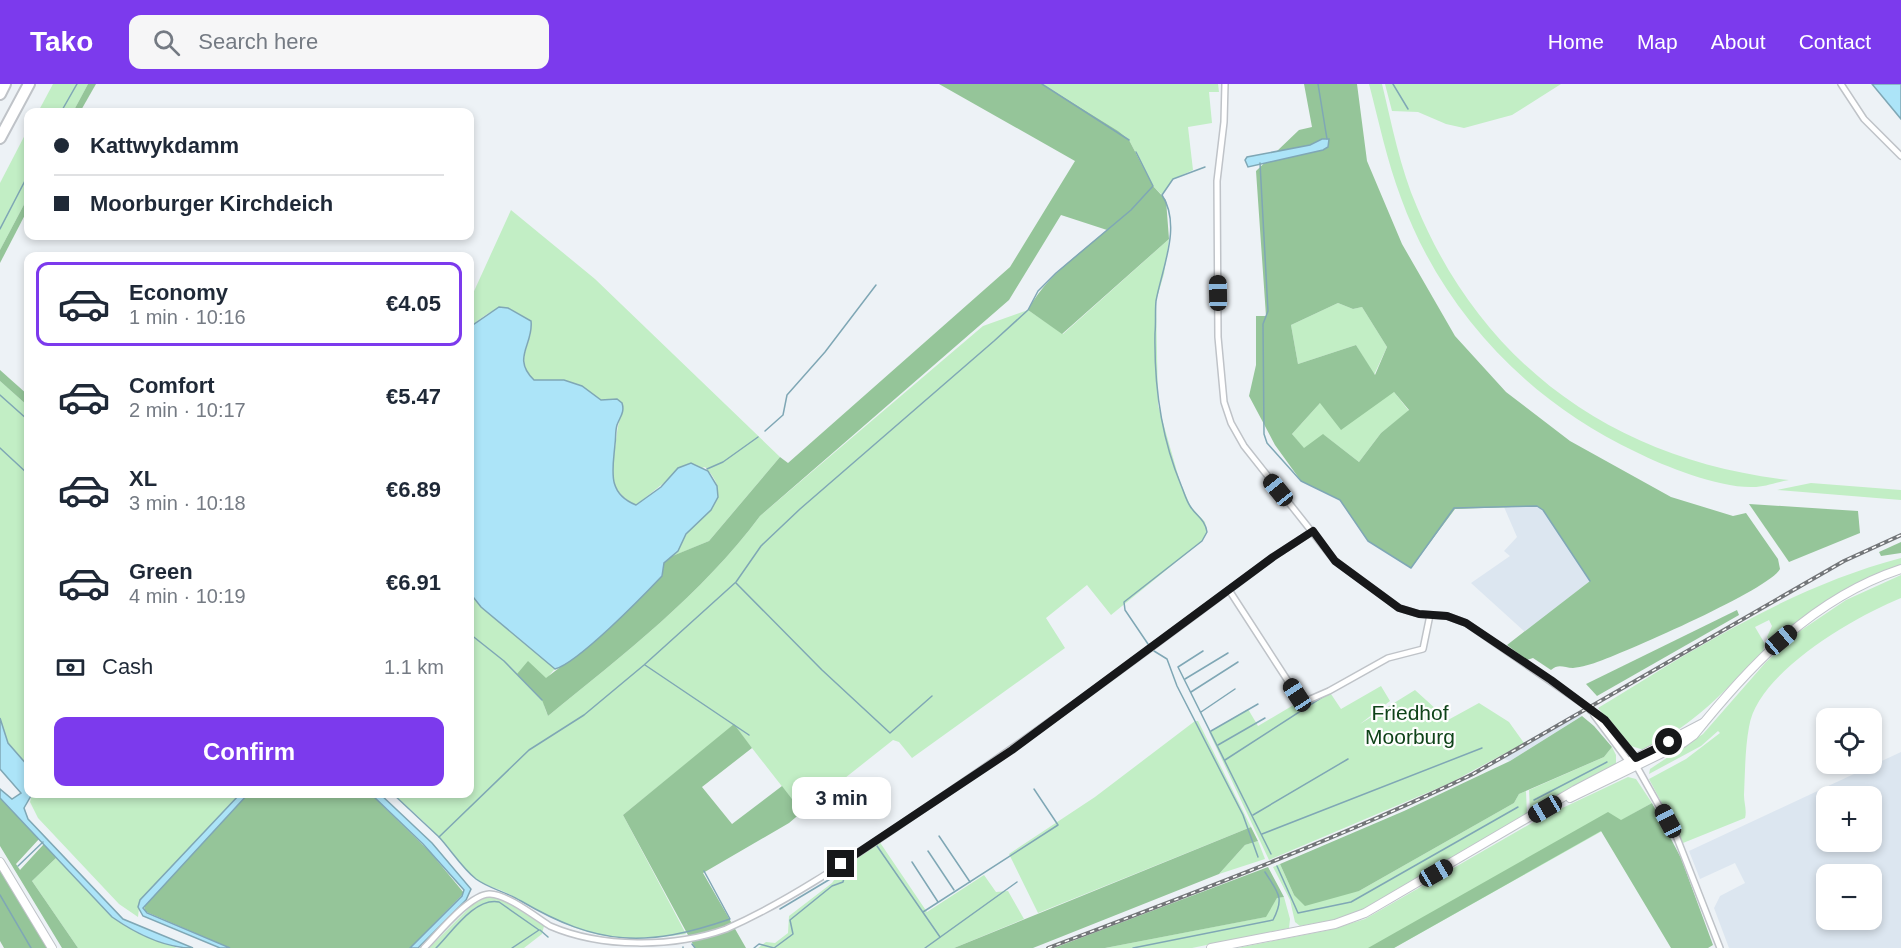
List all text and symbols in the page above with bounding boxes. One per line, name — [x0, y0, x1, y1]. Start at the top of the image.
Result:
search box — [129, 15, 549, 69]
text: Tako — [30, 26, 93, 57]
icon: search — [150, 26, 183, 59]
text: Search here — [198, 29, 318, 54]
text: Home — [1548, 30, 1604, 53]
text: Map — [1637, 30, 1678, 53]
text: About — [1711, 30, 1766, 53]
text: Contact — [1799, 30, 1871, 53]
text: Kattwykdamm — [90, 133, 239, 158]
text: Moorburger Kirchdeich — [90, 191, 333, 216]
car — [1209, 275, 1227, 311]
icon: car — [57, 277, 111, 331]
text: Economy — [129, 280, 228, 305]
text: €4.05 — [386, 291, 441, 316]
text: 1 min · 10:16 — [129, 306, 246, 328]
icon: car — [57, 370, 111, 424]
text: Comfort — [129, 373, 215, 398]
text: €5.47 — [386, 384, 441, 409]
text: 2 min · 10:17 — [129, 399, 246, 421]
icon: car — [57, 463, 111, 517]
text: XL — [129, 466, 157, 491]
car — [1260, 470, 1296, 510]
text: €6.89 — [386, 477, 441, 502]
text: 3 min · 10:18 — [129, 492, 246, 514]
icon: car — [57, 556, 111, 610]
text: Green — [129, 559, 193, 584]
text: €6.91 — [386, 570, 441, 595]
text: 4 min · 10:19 — [129, 585, 246, 607]
car — [1761, 622, 1801, 658]
icon: cash — [54, 651, 87, 684]
text: Cash — [102, 654, 153, 679]
text: 1.1 km — [384, 656, 444, 678]
car — [1280, 675, 1314, 715]
park label: Friedhof Moorburg — [1365, 701, 1455, 748]
map controls — [1816, 708, 1882, 930]
button: locate — [1816, 708, 1882, 774]
button: Confirm — [54, 717, 444, 786]
route start — [1655, 728, 1682, 755]
callout: 3 min — [792, 777, 890, 819]
button: + — [1816, 786, 1882, 852]
text: 3 min — [815, 787, 868, 809]
car — [1525, 792, 1565, 826]
car — [1652, 801, 1684, 841]
route end — [827, 850, 854, 877]
car — [1416, 856, 1456, 890]
button: − — [1816, 864, 1882, 930]

